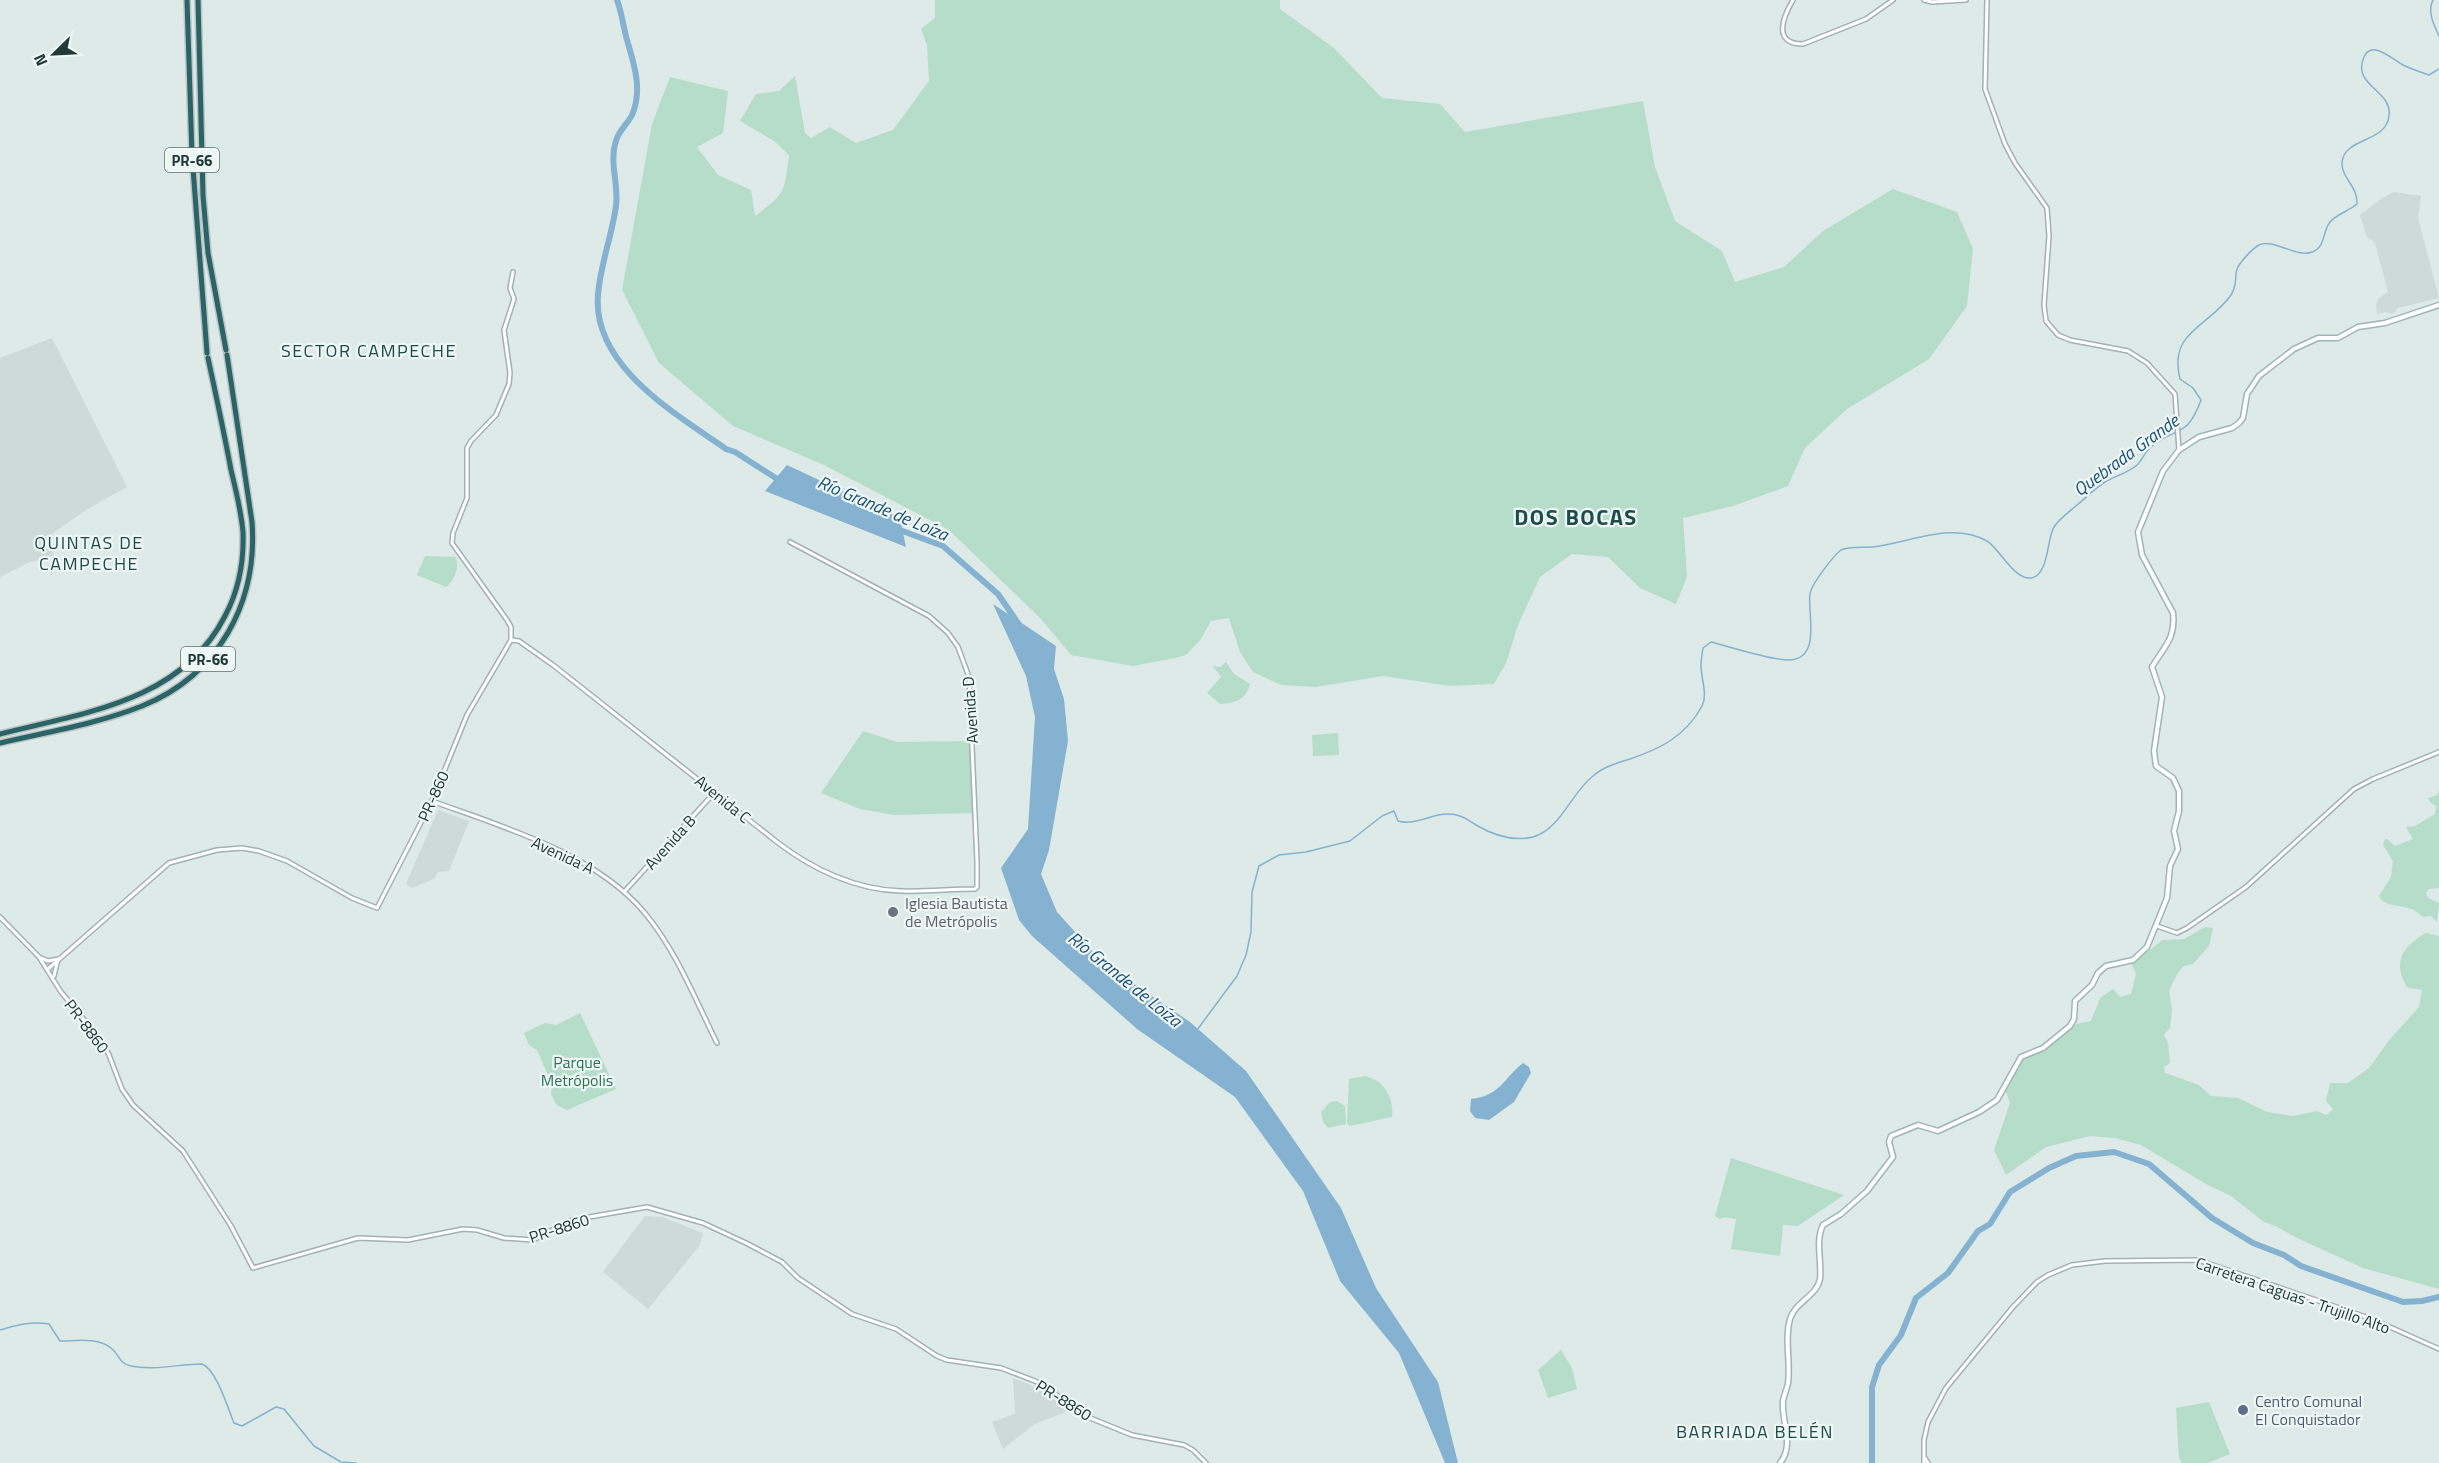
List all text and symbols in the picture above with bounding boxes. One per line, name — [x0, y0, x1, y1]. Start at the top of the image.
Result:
north arrow — [24, 24, 84, 84]
text: N — [27, 50, 54, 70]
road number: PR-66 — [165, 148, 219, 172]
district label: SECTOR CAMPECHE — [281, 337, 457, 364]
water label: Quebrada Grande — [2067, 406, 2186, 503]
water label: Río Grande de Loíza — [813, 468, 953, 548]
district label: DOS BOCAS — [1514, 500, 1638, 534]
district label: QUINTAS DE CAMPECHE — [34, 529, 144, 577]
road number: PR-66 — [181, 647, 235, 671]
street label: Avenida D — [956, 676, 984, 744]
street label: PR-860 — [411, 767, 455, 825]
street label: Avenida C — [690, 769, 756, 829]
street label: Avenida B — [639, 809, 701, 875]
street label: Avenida A — [528, 830, 599, 880]
place label: Iglesia Bautista de Metrópolis — [905, 891, 1008, 933]
marker: Iglesia Bautista de Metrópolis — [886, 905, 900, 919]
water label: Río Grande de Loíza — [1062, 925, 1189, 1034]
street label: PR-8860 — [59, 994, 115, 1058]
park label: Parque Metrópolis — [541, 1050, 613, 1092]
street label: PR-8860 — [526, 1207, 592, 1249]
street label: Carretera Caguas - Trujillo Alto — [2193, 1250, 2393, 1340]
street label: PR-8860 — [1031, 1373, 1097, 1427]
place label: Centro Comunal El Conquistador — [2255, 1389, 2362, 1431]
marker: Centro Comunal El Conquistador — [2236, 1403, 2250, 1417]
district label: BARRIADA BELÉN — [1676, 1418, 1834, 1445]

